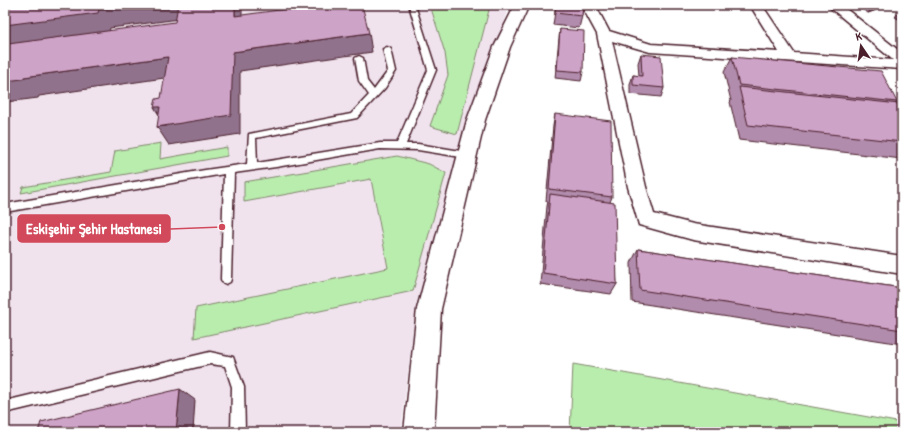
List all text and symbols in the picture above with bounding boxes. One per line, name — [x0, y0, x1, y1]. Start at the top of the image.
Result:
north arrow — [841, 26, 881, 66]
text: K — [854, 29, 863, 44]
callout: Eskişehir Şehir Hastanesi — [18, 215, 170, 242]
text: Eskişehir Şehir Hastanesi — [26, 218, 162, 239]

